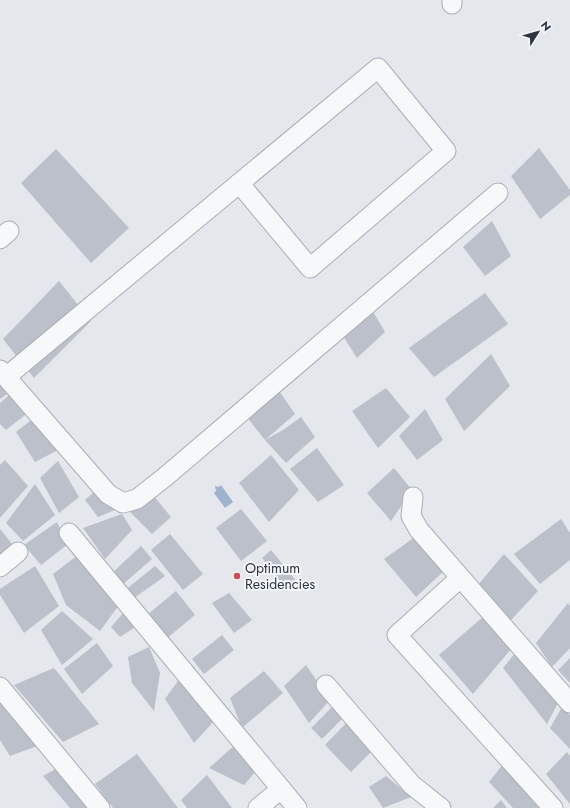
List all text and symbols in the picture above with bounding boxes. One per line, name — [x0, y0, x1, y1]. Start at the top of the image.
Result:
north arrow — [518, 12, 558, 52]
text: N — [537, 18, 555, 34]
place label: Optimum Residencies — [245, 558, 315, 594]
marker: Optimum Residencies — [232, 571, 242, 581]

